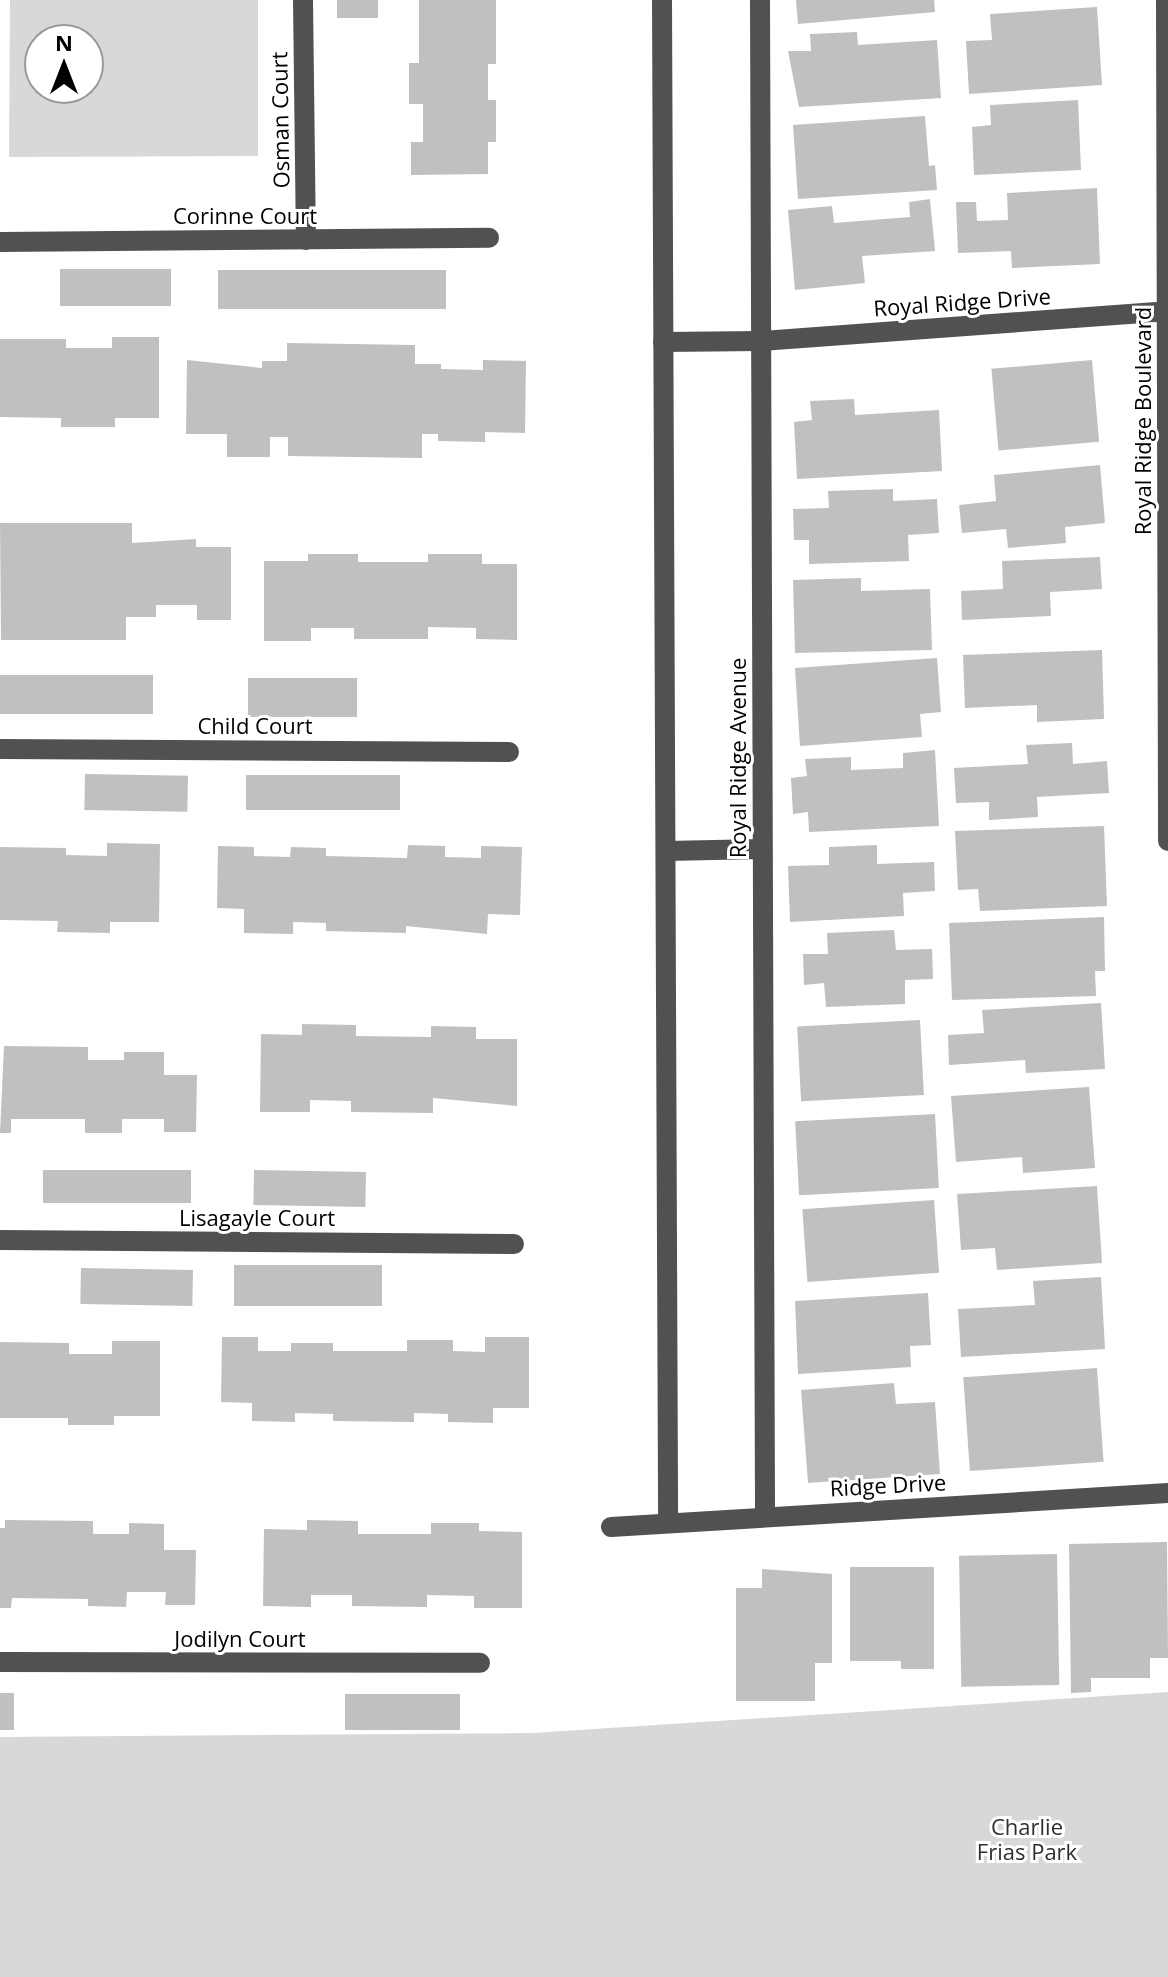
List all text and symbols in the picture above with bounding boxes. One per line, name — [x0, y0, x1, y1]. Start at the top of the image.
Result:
north arrow — [24, 24, 104, 104]
text: N — [55, 27, 73, 57]
street label: Osman Court — [266, 51, 294, 189]
street label: Corinne Court — [173, 203, 317, 229]
street label: Royal Ridge Drive — [872, 283, 1052, 321]
street label: Royal Ridge Boulevard — [1130, 307, 1156, 535]
street label: Royal Ridge Avenue — [725, 658, 751, 858]
street label: Child Court — [197, 713, 313, 739]
street label: Lisagayle Court — [179, 1205, 335, 1231]
street label: Ridge Drive — [829, 1469, 947, 1501]
street label: Jodilyn Court — [174, 1626, 306, 1652]
park label: Charlie Frias Park — [977, 1813, 1077, 1864]

